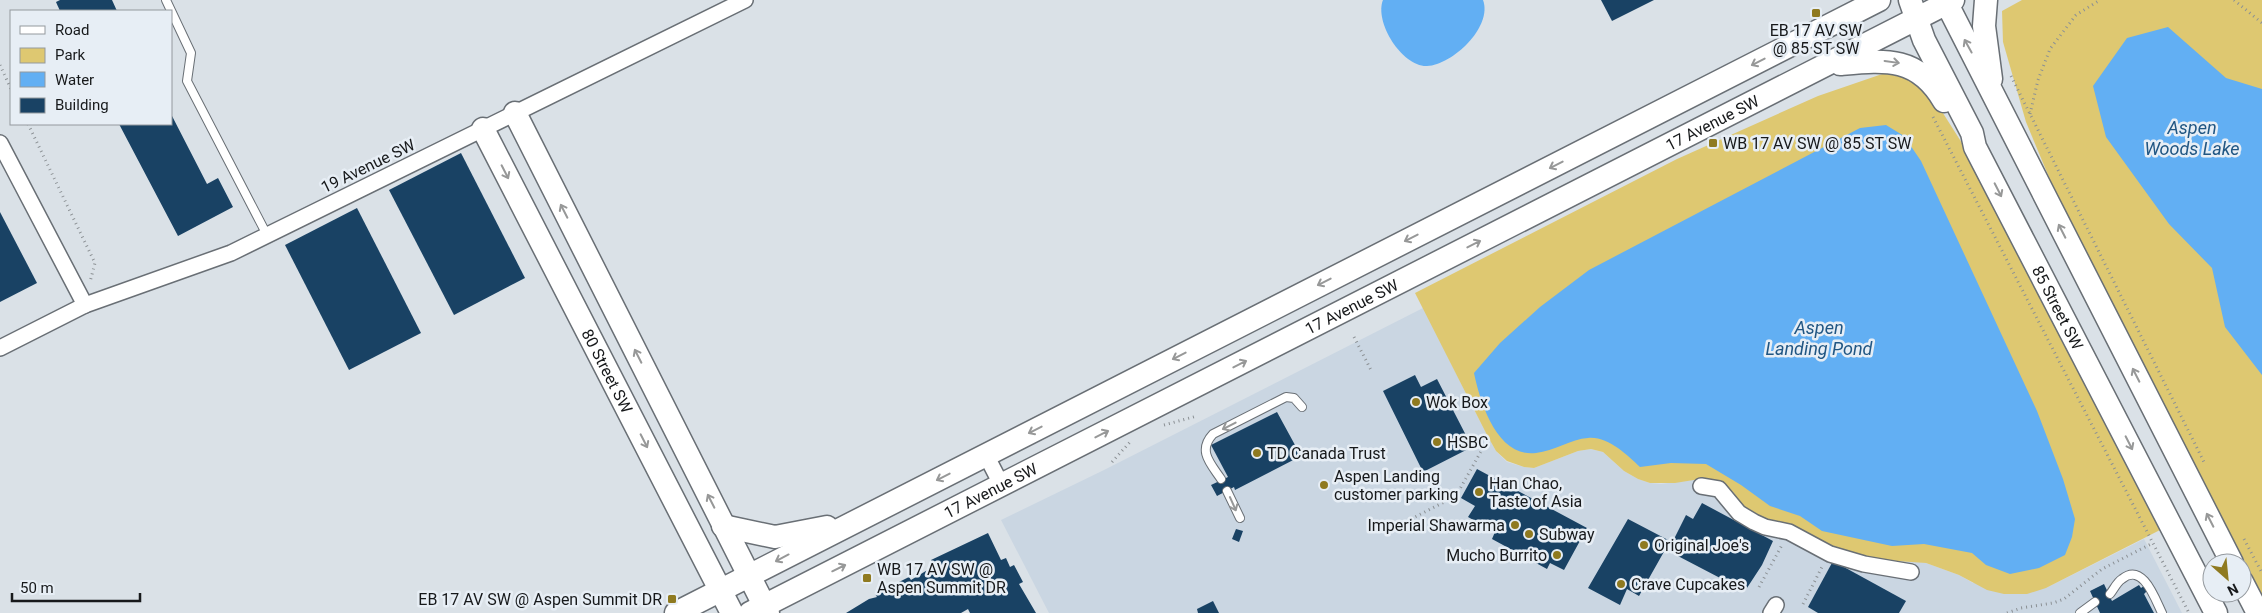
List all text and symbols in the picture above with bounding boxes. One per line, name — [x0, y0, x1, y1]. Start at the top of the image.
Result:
marker: EB 17 AV SW @ 85 ST SW — [1810, 7, 1822, 19]
legend — [10, 10, 172, 125]
text: Road — [55, 21, 89, 39]
place label: EB 17 AV SW @ 85 ST SW — [1770, 21, 1862, 58]
one-way arrow — [1963, 39, 1973, 53]
text: Park — [55, 46, 86, 64]
one-way arrow — [1750, 57, 1765, 67]
one-way arrow — [1884, 57, 1900, 67]
text: Water — [55, 71, 94, 89]
street label: 17 Avenue SW — [1663, 91, 1762, 154]
text: Building — [55, 96, 109, 114]
water label: Aspen Woods Lake — [2144, 117, 2240, 159]
place label: WB 17 AV SW @ 85 ST SW — [1723, 134, 1911, 153]
street label: 19 Avenue SW — [318, 135, 418, 197]
marker: WB 17 AV SW @ 85 ST SW — [1707, 137, 1719, 149]
one-way arrow — [1548, 160, 1563, 170]
one-way arrow — [500, 165, 510, 180]
one-way arrow — [1994, 182, 2003, 197]
one-way arrow — [559, 204, 568, 219]
one-way arrow — [2057, 223, 2067, 238]
one-way arrow — [1404, 234, 1419, 243]
one-way arrow — [1466, 239, 1481, 248]
street label: 85 Street SW — [2028, 262, 2088, 353]
street label: 17 Avenue SW — [1302, 275, 1401, 338]
one-way arrow — [1317, 278, 1332, 287]
water label: Aspen Landing Pond — [1766, 317, 1874, 359]
street label: 80 Street SW — [578, 326, 637, 416]
one-way arrow — [632, 349, 642, 364]
one-way arrow — [1172, 352, 1187, 362]
one-way arrow — [1232, 359, 1247, 368]
one-way arrow — [2131, 368, 2140, 383]
place label: Wok Box — [1426, 393, 1488, 412]
marker: Wok Box — [1410, 396, 1422, 408]
one-way arrow — [1222, 422, 1237, 431]
one-way arrow — [1028, 426, 1043, 435]
one-way arrow — [1094, 429, 1109, 439]
place label: HSBC — [1447, 433, 1488, 452]
one-way arrow — [639, 434, 649, 449]
one-way arrow — [2125, 435, 2134, 450]
marker: HSBC — [1431, 436, 1443, 448]
place label: TD Canada Trust — [1267, 444, 1386, 463]
marker: TD Canada Trust — [1251, 447, 1263, 459]
street label: 17 Avenue SW — [941, 459, 1040, 522]
place label: Aspen Landing customer parking — [1334, 467, 1459, 504]
one-way arrow — [935, 472, 950, 482]
place label: Han Chao, Taste of Asia — [1489, 474, 1582, 511]
marker: Aspen Landing customer parking — [1318, 479, 1330, 491]
marker: Han Chao, Taste of Asia — [1473, 486, 1485, 498]
one-way arrow — [706, 494, 716, 509]
one-way arrow — [1229, 496, 1239, 511]
one-way arrow — [2205, 512, 2215, 527]
place label: Imperial Shawarma — [1367, 516, 1505, 535]
marker: Imperial Shawarma — [1509, 519, 1521, 531]
place label: Subway — [1539, 525, 1595, 544]
marker: Subway — [1523, 528, 1535, 540]
place label: Original Joe's — [1654, 536, 1749, 555]
marker: Original Joe's — [1638, 539, 1650, 551]
place label: Mucho Burrito — [1446, 546, 1547, 565]
marker: Mucho Burrito — [1551, 549, 1563, 561]
north arrow — [2202, 553, 2252, 603]
one-way arrow — [775, 554, 790, 564]
place label: WB 17 AV SW @ Aspen Summit DR — [877, 560, 1006, 597]
one-way arrow — [832, 563, 847, 573]
scale bar — [12, 570, 140, 602]
marker: WB 17 AV SW @ Aspen Summit DR — [861, 572, 873, 584]
place label: Crave Cupcakes — [1631, 575, 1745, 594]
marker: Crave Cupcakes — [1615, 578, 1627, 590]
text: 50 m — [20, 579, 54, 597]
text: N — [2225, 580, 2241, 599]
place label: EB 17 AV SW @ Aspen Summit DR — [418, 590, 662, 609]
marker: EB 17 AV SW @ Aspen Summit DR — [666, 593, 678, 605]

